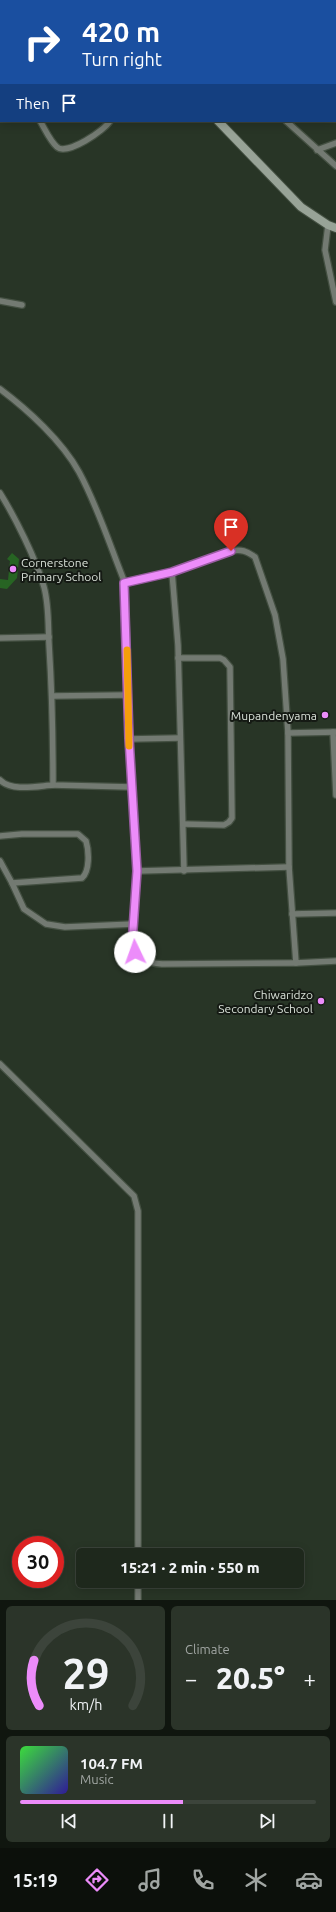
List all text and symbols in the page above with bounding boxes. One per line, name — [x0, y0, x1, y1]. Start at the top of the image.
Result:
icon: right — [16, 16, 68, 68]
text: 420 m — [82, 16, 160, 47]
text: Turn right — [82, 49, 162, 69]
icon: arrive — [58, 92, 80, 114]
text: Then — [16, 95, 50, 112]
pin — [214, 510, 248, 551]
icon: arrive — [220, 516, 242, 538]
place label: Cornerstone Primary School — [21, 556, 101, 583]
marker: Cornerstone Primary School — [8, 564, 18, 574]
place label: Mupandenyama — [231, 709, 317, 722]
marker: Mupandenyama — [320, 710, 330, 720]
position arrow — [114, 931, 156, 973]
place label: Chiwaridzo Secondary School — [218, 988, 313, 1015]
marker: Chiwaridzo Secondary School — [316, 996, 326, 1006]
speed limit sign: 30 — [12, 1536, 64, 1588]
text: 15:21 · 2 min · 550 m — [120, 1559, 260, 1576]
text: Climate — [185, 1642, 230, 1656]
text: 29 — [62, 1650, 109, 1697]
text: 20.5° — [216, 1661, 285, 1695]
text: − — [185, 1666, 197, 1691]
text: + — [304, 1666, 316, 1691]
text: km/h — [69, 1697, 102, 1713]
text: 104.7 FM — [80, 1755, 143, 1772]
text: Music — [80, 1772, 114, 1786]
icon: previous — [58, 1810, 80, 1832]
icon: pause — [157, 1810, 179, 1832]
icon: next — [256, 1810, 278, 1832]
icon: directions — [83, 1866, 111, 1894]
icon: music — [136, 1866, 164, 1894]
icon: phone — [189, 1866, 217, 1894]
icon: climate — [242, 1866, 270, 1894]
icon: car — [295, 1866, 323, 1894]
text: 15:19 — [13, 1870, 58, 1890]

